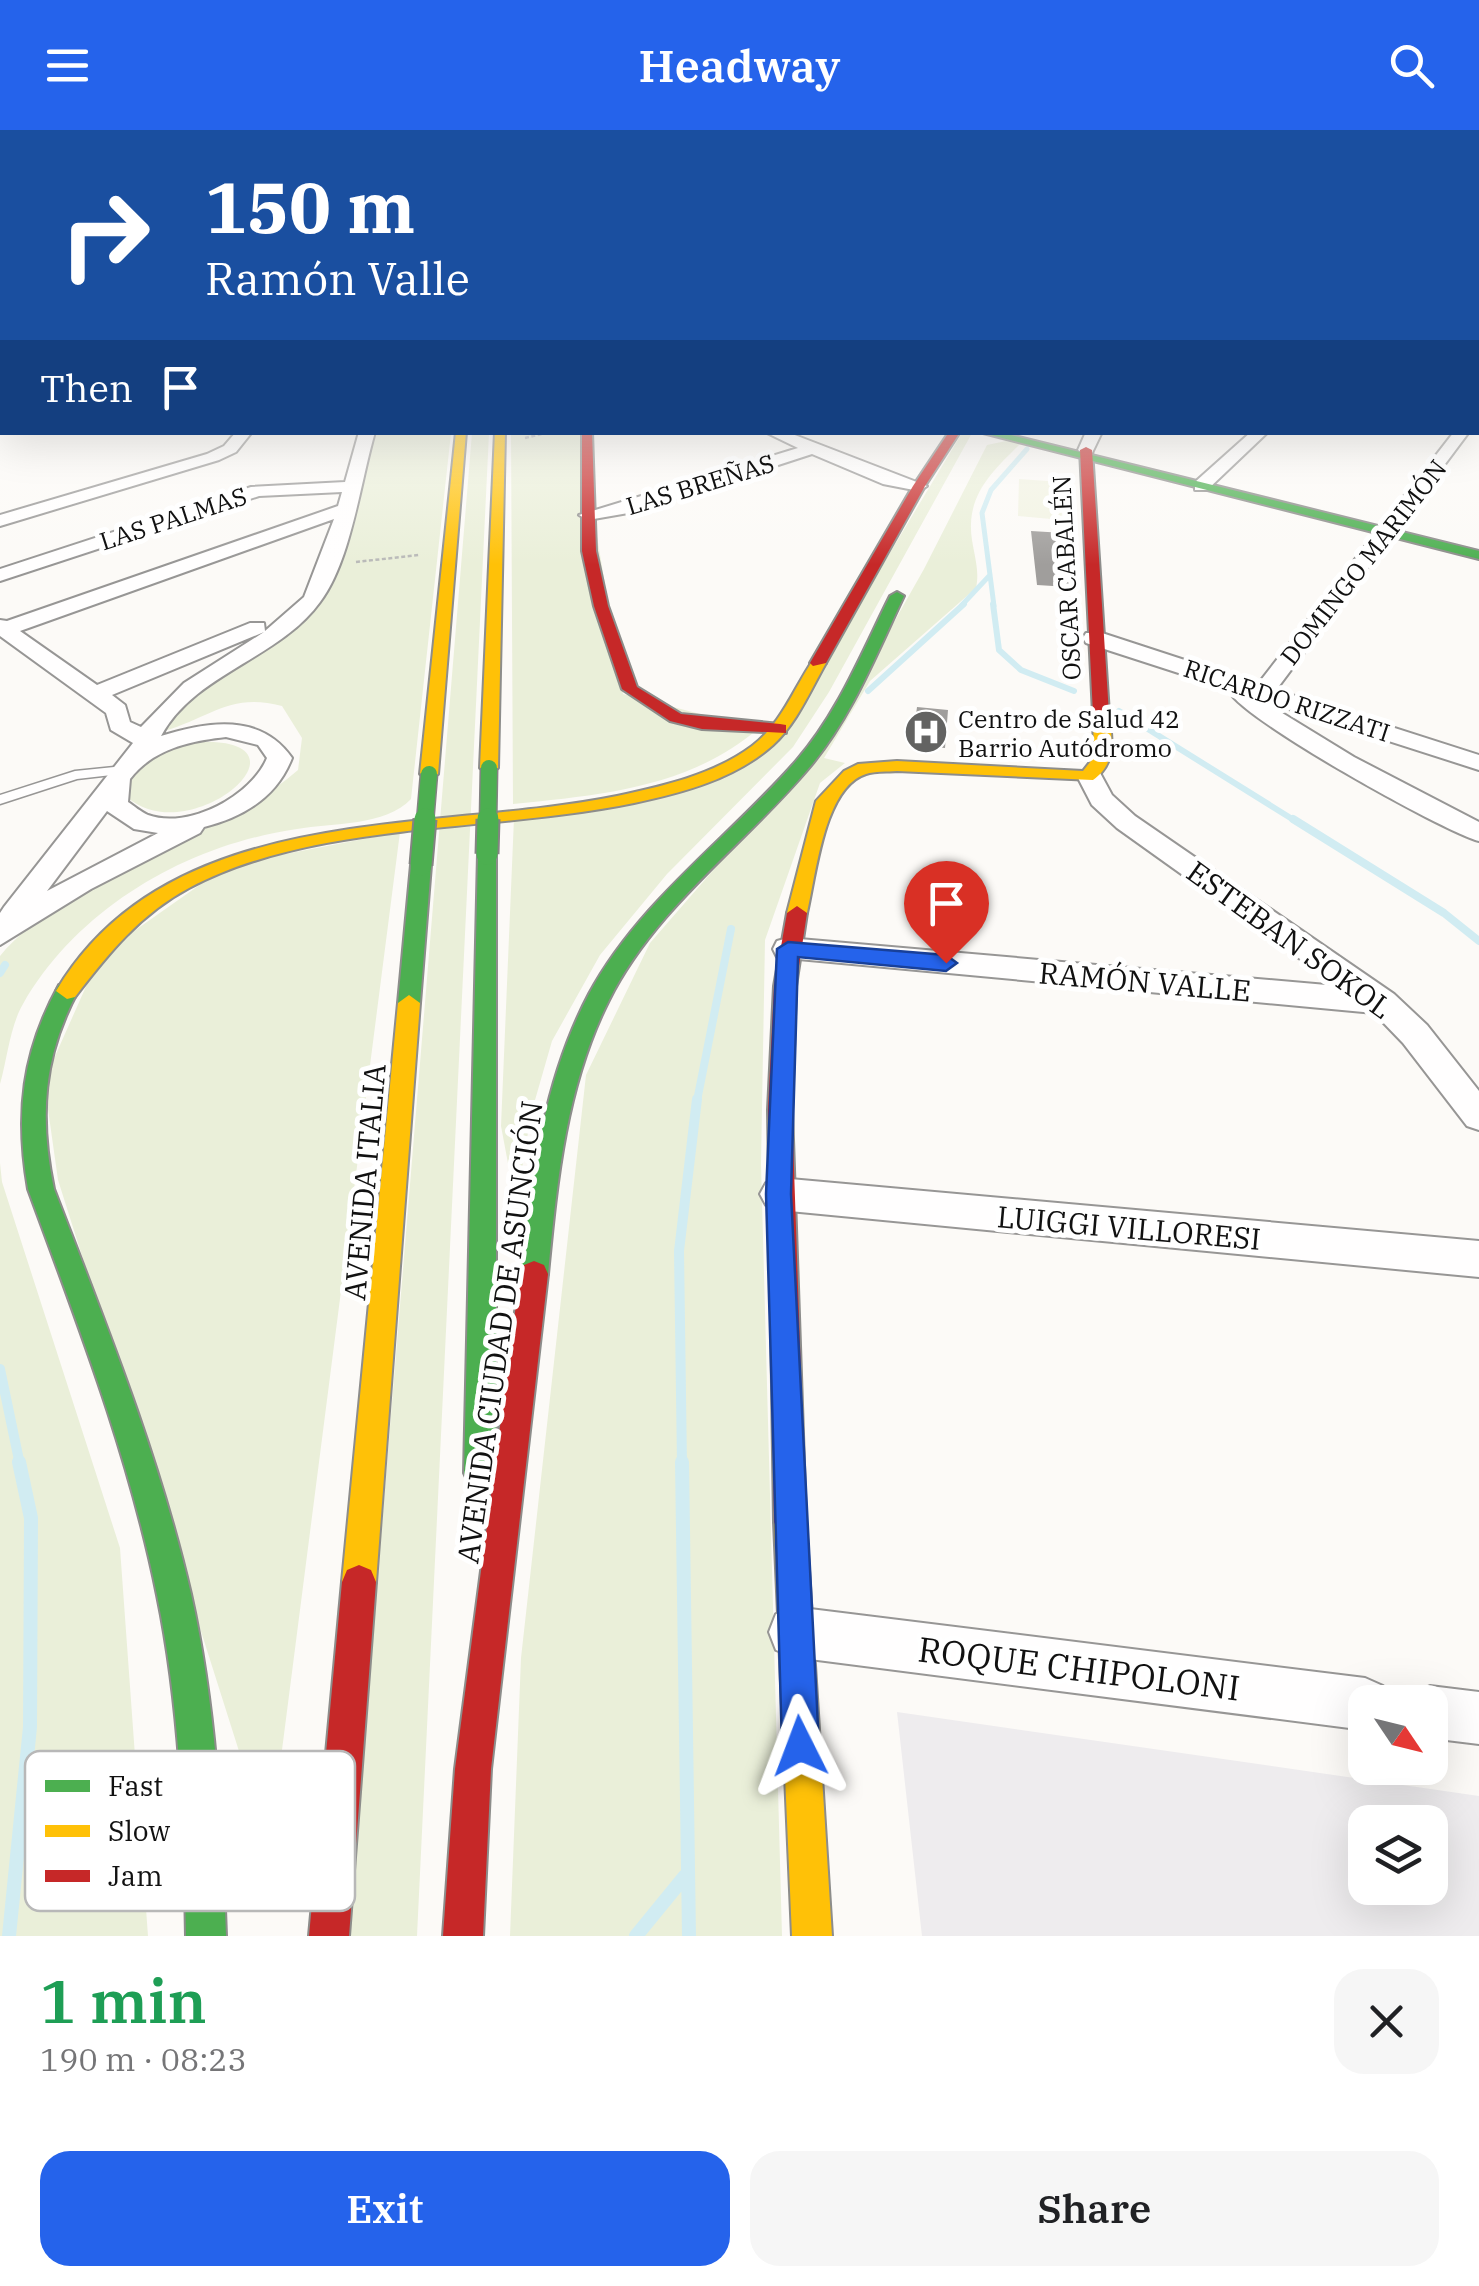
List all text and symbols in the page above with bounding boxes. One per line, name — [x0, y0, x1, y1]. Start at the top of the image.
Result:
text: Headway — [639, 36, 840, 94]
icon: menu — [40, 38, 95, 93]
icon: search — [1384, 38, 1439, 93]
text: 150 m — [205, 161, 415, 252]
icon: right — [40, 170, 170, 300]
text: Ramón Valle — [205, 249, 470, 307]
icon: arrive — [153, 360, 208, 415]
text: Then — [40, 363, 133, 412]
street label: LAS BREÑAS — [622, 446, 778, 522]
street label: DOMINGO MARIMÓN — [1273, 453, 1453, 671]
street label: OSCAR CABALÉN — [1044, 475, 1088, 681]
street label: LAS PALMAS — [95, 479, 251, 557]
street label: RICARDO RIZZATI — [1180, 651, 1394, 749]
place label: Centro de Salud 42 Barrio Autódromo — [958, 702, 1180, 764]
hospital icon: Centro de Salud 42 Barrio Autódromo — [903, 709, 949, 755]
street label: ESTEBAN SOKOL — [1180, 851, 1400, 1027]
pin — [904, 861, 989, 964]
icon: arrive — [919, 876, 974, 931]
street label: RAMÓN VALLE — [1037, 952, 1253, 1010]
street label: AVENIDA ITALIA — [334, 1062, 394, 1302]
street label: AVENIDA CIUDAD DE ASUNCIÓN — [447, 1098, 551, 1566]
street label: LUIGGI VILLORESI — [995, 1196, 1263, 1258]
street label: ROQUE CHIPOLONI — [915, 1625, 1243, 1711]
north arrow — [1348, 1685, 1448, 1785]
map controls — [1348, 1685, 1448, 1905]
position arrow — [748, 1694, 852, 1798]
legend — [25, 1751, 355, 1911]
text: Fast — [108, 1767, 163, 1804]
button: layers — [1348, 1805, 1448, 1905]
text: Slow — [108, 1812, 170, 1849]
text: Jam — [108, 1857, 163, 1894]
text: 1 min — [40, 1961, 207, 2040]
button: close — [1334, 1969, 1439, 2074]
text: 190 m · 08:23 — [40, 2038, 247, 2080]
button: Exit — [40, 2151, 730, 2266]
button: Share — [750, 2151, 1439, 2266]

